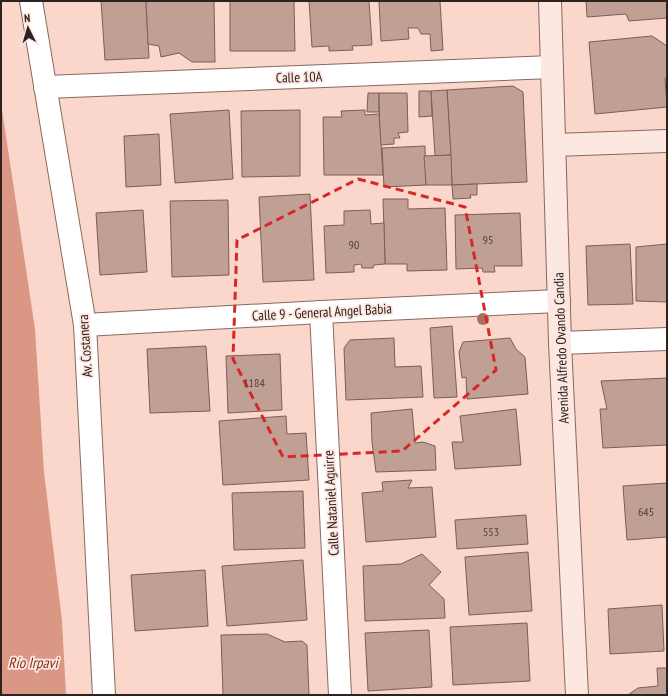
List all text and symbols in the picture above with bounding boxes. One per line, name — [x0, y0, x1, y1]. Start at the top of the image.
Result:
north arrow — [8, 8, 48, 48]
text: N — [24, 11, 31, 25]
street label: Calle 10A — [276, 67, 323, 87]
house number: 95 — [483, 232, 493, 247]
house number: 90 — [349, 237, 359, 252]
street label: Avenida Alfredo Ovando Candia — [549, 272, 573, 424]
street label: Calle 9 - General Angel Babia — [252, 299, 392, 325]
street label: Av. Costanera — [74, 314, 96, 378]
house number: 1184 — [243, 375, 265, 390]
street label: Calle Nataniel Aguirre — [319, 450, 343, 556]
house number: 645 — [638, 504, 654, 519]
house number: 553 — [483, 524, 499, 539]
water label: Río Irpavi — [8, 653, 59, 672]

